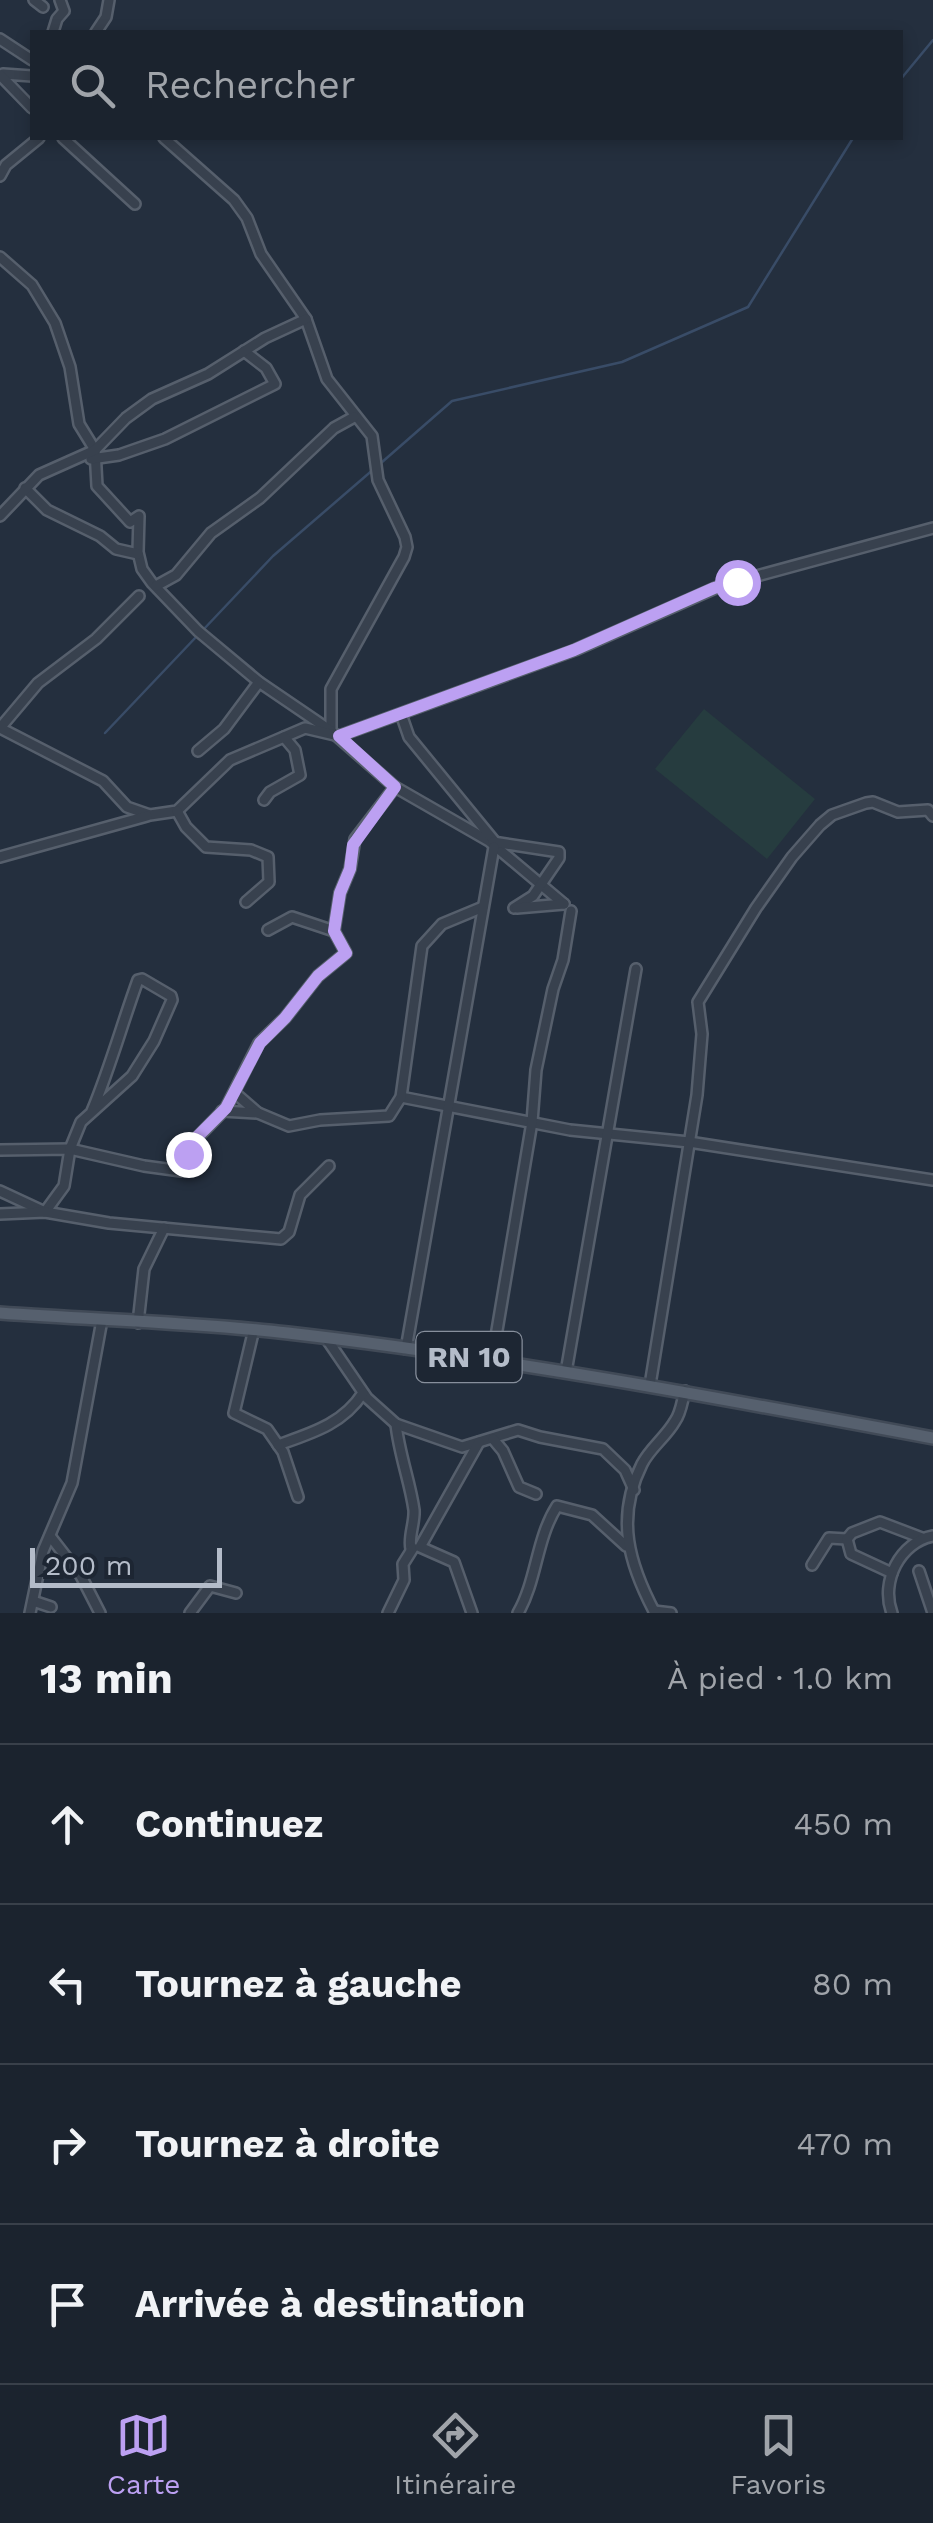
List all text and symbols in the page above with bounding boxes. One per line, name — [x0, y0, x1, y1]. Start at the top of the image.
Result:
search box — [30, 30, 903, 140]
icon: search — [65, 58, 120, 113]
text: Rechercher — [145, 63, 355, 107]
route start — [715, 560, 761, 606]
route end — [166, 1132, 212, 1178]
road number: RN 10 — [416, 1332, 522, 1382]
scale bar — [30, 1543, 222, 1588]
text: 200 m — [45, 1549, 132, 1582]
text: 13 min — [40, 1654, 173, 1703]
text: À pied · 1.0 km — [667, 1659, 893, 1697]
icon: ahead — [40, 1797, 95, 1852]
text: Continuez — [135, 1802, 323, 1846]
text: 450 m — [794, 1805, 893, 1843]
icon: left — [40, 1957, 95, 2012]
text: Tournez à gauche — [135, 1962, 461, 2006]
text: 80 m — [812, 1965, 893, 2003]
icon: right — [40, 2117, 95, 2172]
text: Tournez à droite — [135, 2122, 440, 2166]
text: 470 m — [796, 2125, 893, 2163]
icon: arrive — [40, 2277, 95, 2332]
text: Arrivée à destination — [135, 2282, 525, 2326]
tab: Carte — [107, 2408, 180, 2501]
tab: Itinéraire — [394, 2408, 516, 2501]
tab: Favoris — [730, 2408, 826, 2501]

